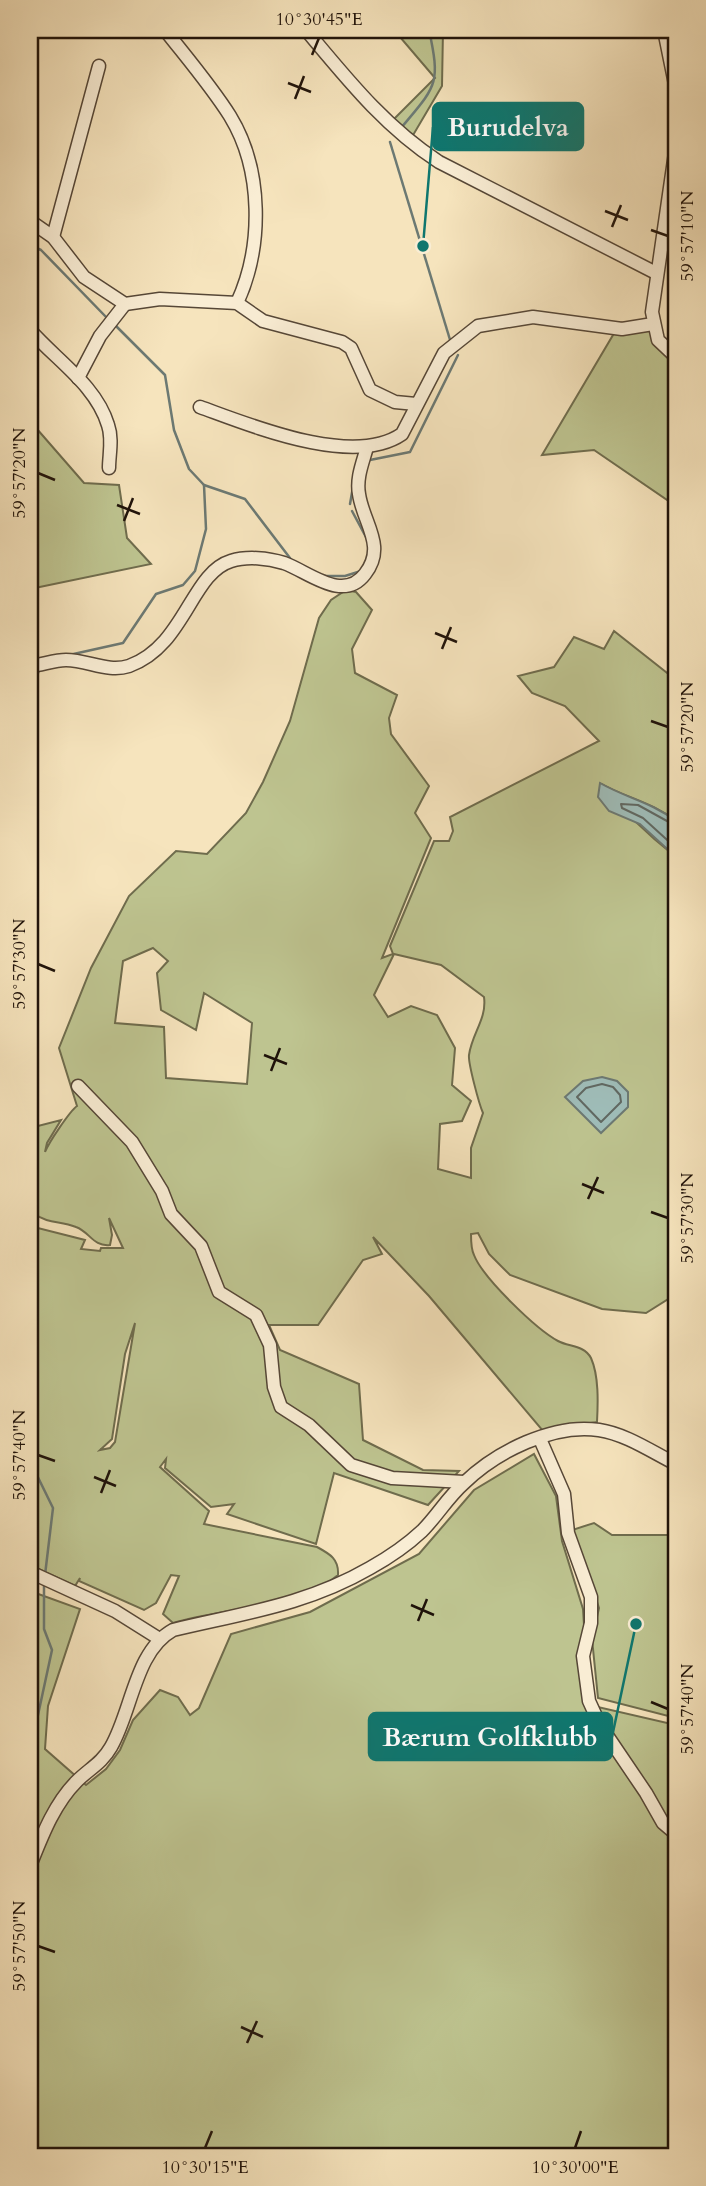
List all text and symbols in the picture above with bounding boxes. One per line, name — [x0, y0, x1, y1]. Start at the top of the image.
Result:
text: 10°30'45"E — [275, 7, 363, 32]
callout: Burudelva — [433, 103, 583, 150]
text: Burudelva — [447, 110, 569, 145]
text: 59°57'10"N — [675, 190, 700, 282]
text: 59°57'20"N — [7, 427, 32, 519]
text: 59°57'20"N — [675, 681, 700, 773]
text: 59°57'30"N — [7, 918, 32, 1010]
text: 59°57'30"N — [675, 1172, 700, 1264]
text: 59°57'40"N — [7, 1409, 32, 1501]
text: 59°57'40"N — [675, 1663, 700, 1755]
callout: Bærum Golfklubb — [369, 1713, 612, 1760]
text: Bærum Golfklubb — [382, 1720, 598, 1755]
text: 59°57'50"N — [7, 1900, 32, 1992]
text: 10°30'15"E — [161, 2155, 249, 2180]
text: 10°30'00"E — [531, 2155, 619, 2180]

